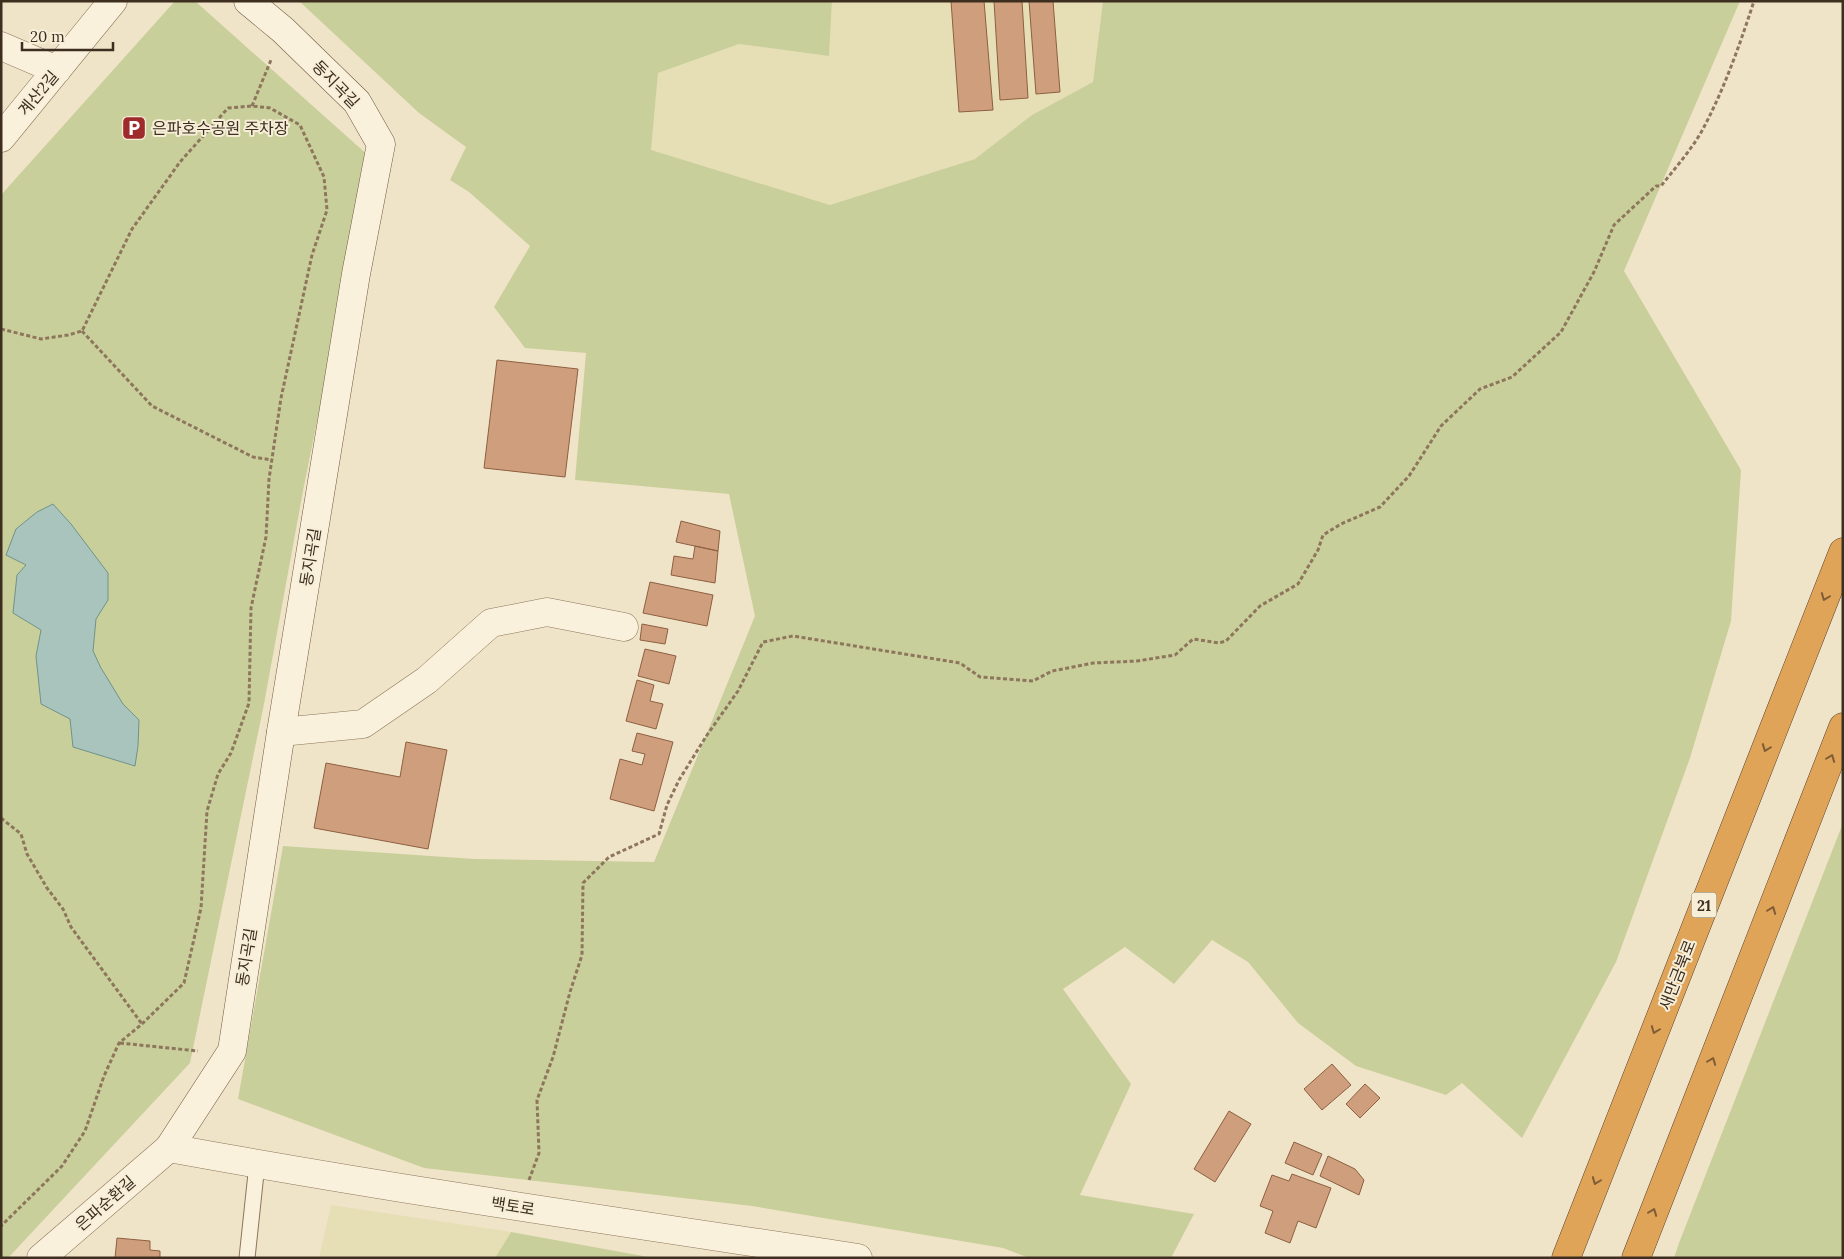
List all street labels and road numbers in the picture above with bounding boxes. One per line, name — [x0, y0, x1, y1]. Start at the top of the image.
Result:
street label: 동지곡길 — [308, 56, 364, 112]
street label: 계산2길 — [13, 66, 63, 120]
street label: 동지곡길 — [296, 526, 324, 588]
road number: 21 — [1692, 892, 1716, 918]
street label: 동지곡길 — [232, 926, 260, 988]
street label: 새만금북로 — [1654, 937, 1700, 1013]
street label: 은파순환길 — [71, 1171, 139, 1235]
street label: 백토로 — [490, 1193, 537, 1219]

